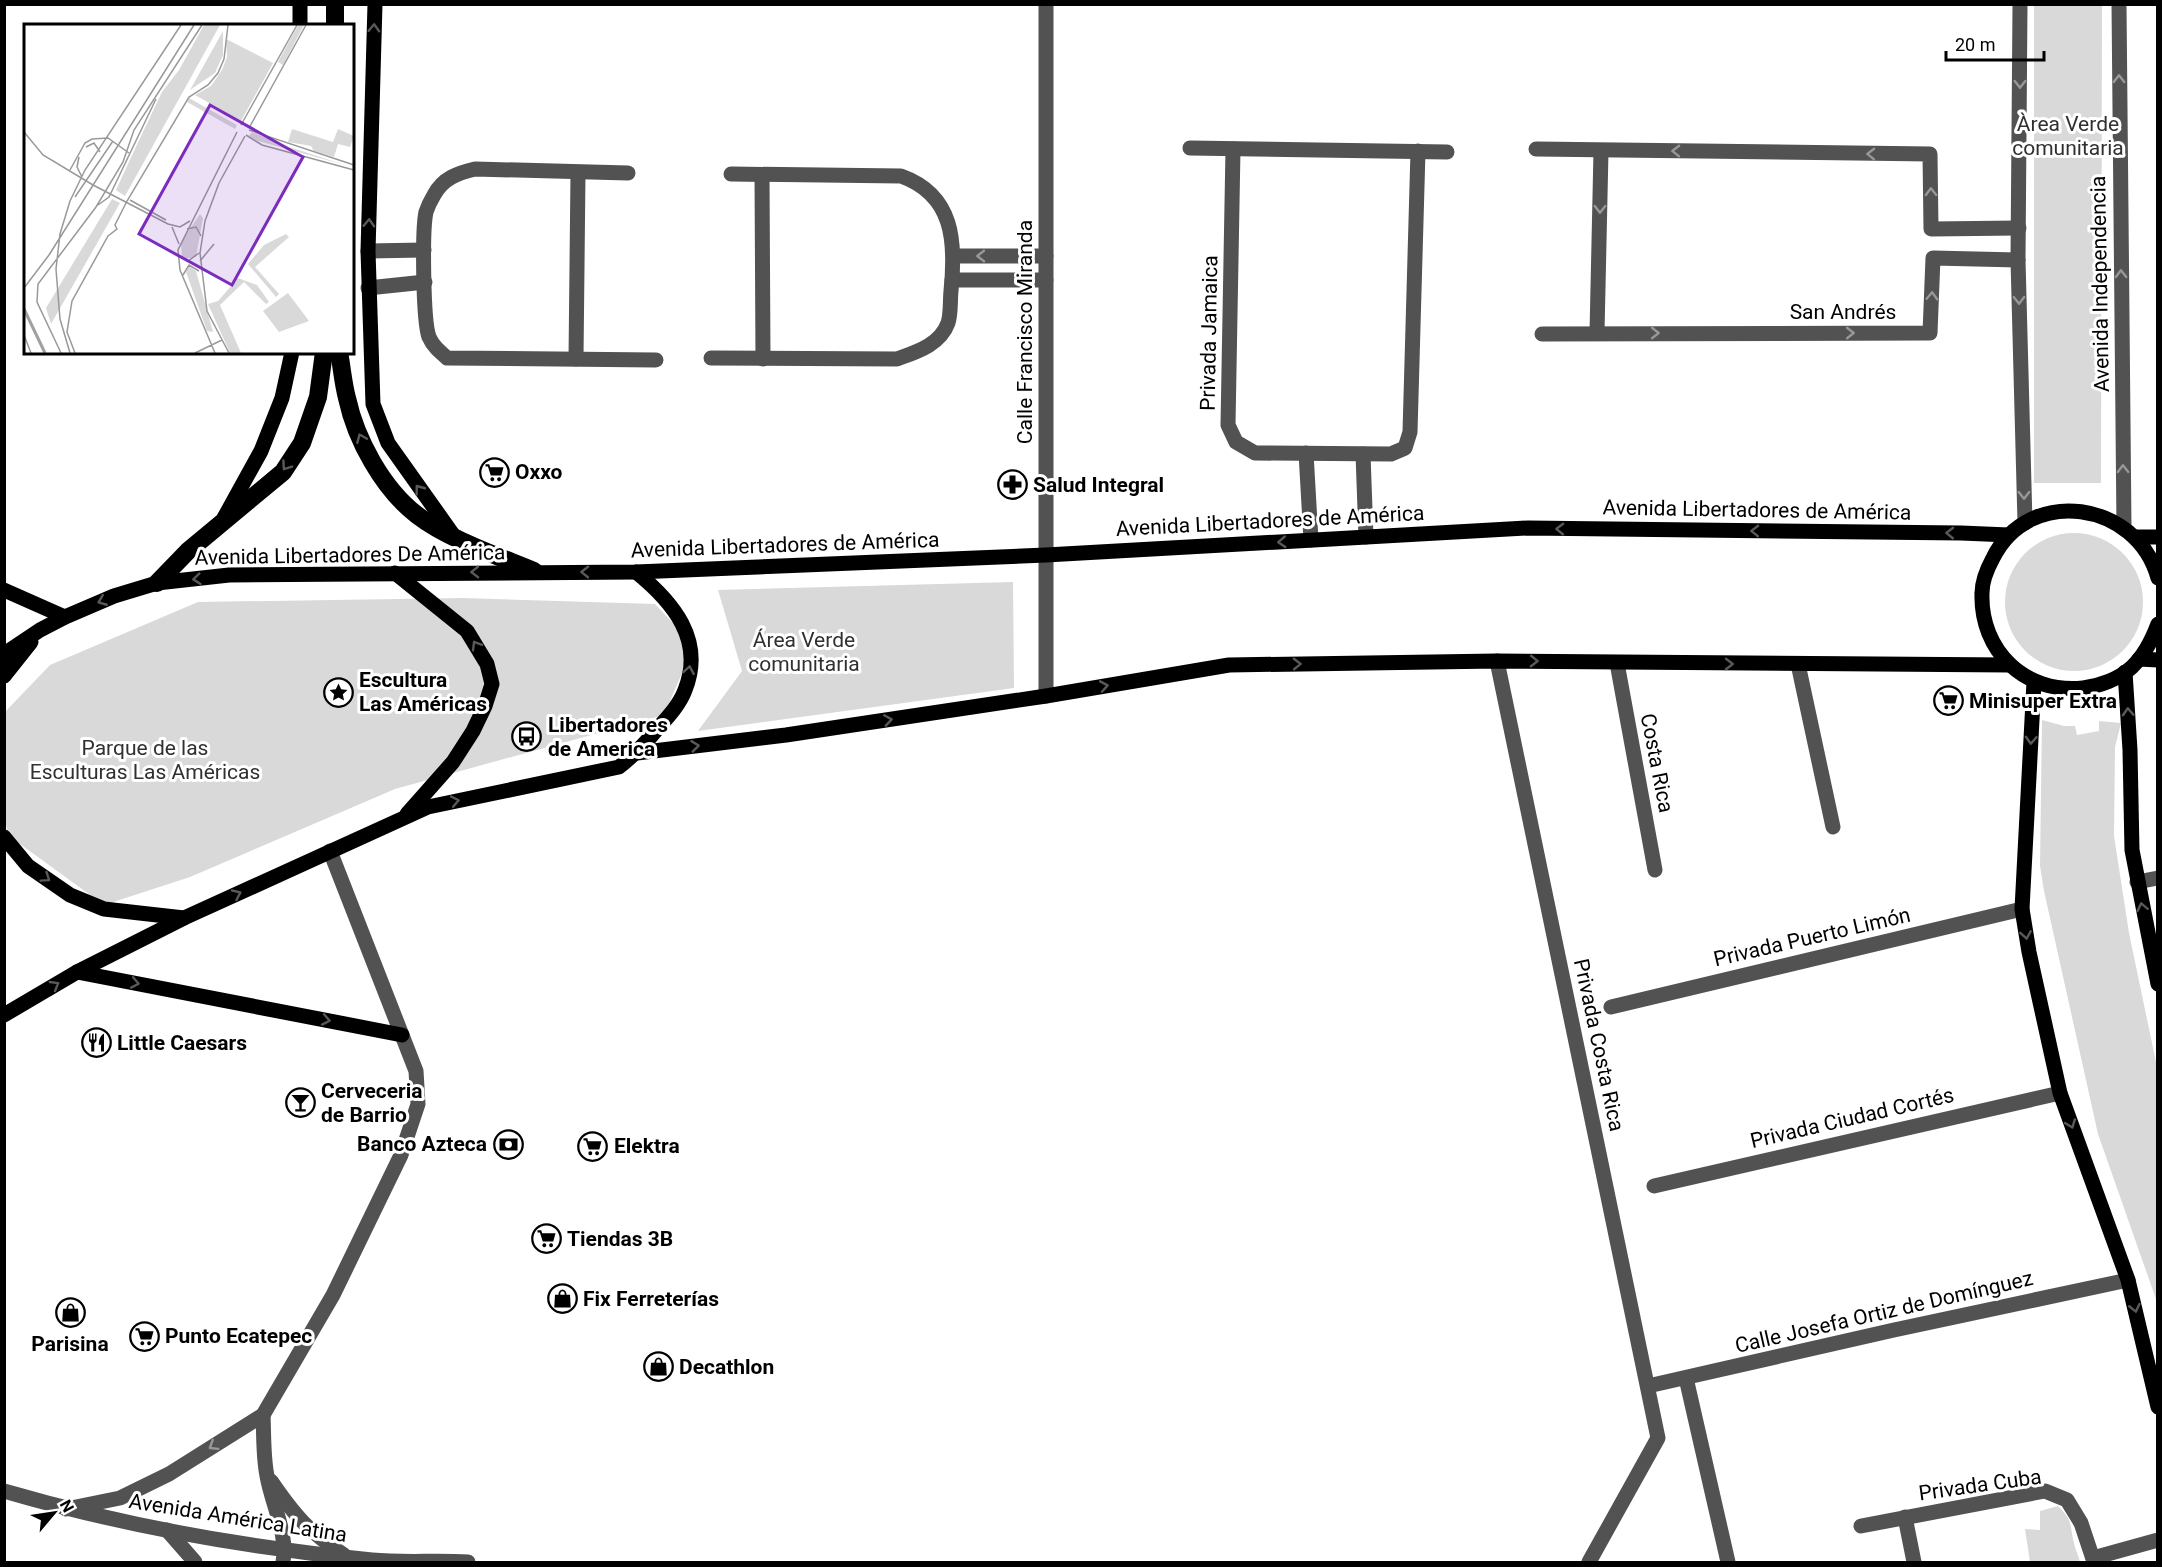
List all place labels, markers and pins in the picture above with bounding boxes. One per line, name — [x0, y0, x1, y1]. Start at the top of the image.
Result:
supermarket icon: Oxxo — [478, 456, 510, 488]
place label: Oxxo — [515, 460, 563, 484]
pharmacy icon: Salud Integral — [996, 469, 1028, 501]
place label: Salud Integral — [1033, 473, 1164, 497]
place label: Escultura Las Américas — [359, 668, 487, 716]
place icon: Escultura Las Américas — [322, 676, 354, 708]
supermarket icon: Minisuper Extra — [1932, 685, 1964, 717]
place label: Minisuper Extra — [1969, 689, 2117, 713]
place label: Libertadores de America — [548, 713, 668, 761]
bus stop icon: Libertadores de America — [511, 721, 543, 753]
restaurant icon: Little Caesars — [80, 1027, 112, 1059]
place label: Little Caesars — [117, 1031, 247, 1055]
place label: Cerveceria de Barrio — [321, 1079, 423, 1127]
bar icon: Cerveceria de Barrio — [284, 1087, 316, 1119]
bank icon: Banco Azteca — [492, 1128, 524, 1160]
supermarket icon: Elektra — [577, 1130, 609, 1162]
place label: Banco Azteca — [357, 1132, 487, 1156]
place label: Elektra — [614, 1134, 680, 1158]
supermarket icon: Tiendas 3B — [530, 1223, 562, 1255]
place label: Tiendas 3B — [567, 1227, 673, 1251]
shop icon: Fix Ferreterías — [546, 1283, 578, 1315]
place label: Fix Ferreterías — [583, 1287, 719, 1311]
shop icon: Parisina — [54, 1297, 86, 1329]
supermarket icon: Punto Ecatepec — [128, 1320, 160, 1352]
place label: Punto Ecatepec — [165, 1324, 312, 1348]
place label: Parisina — [31, 1332, 109, 1356]
shop icon: Decathlon — [642, 1351, 674, 1383]
place label: Decathlon — [679, 1355, 774, 1379]

